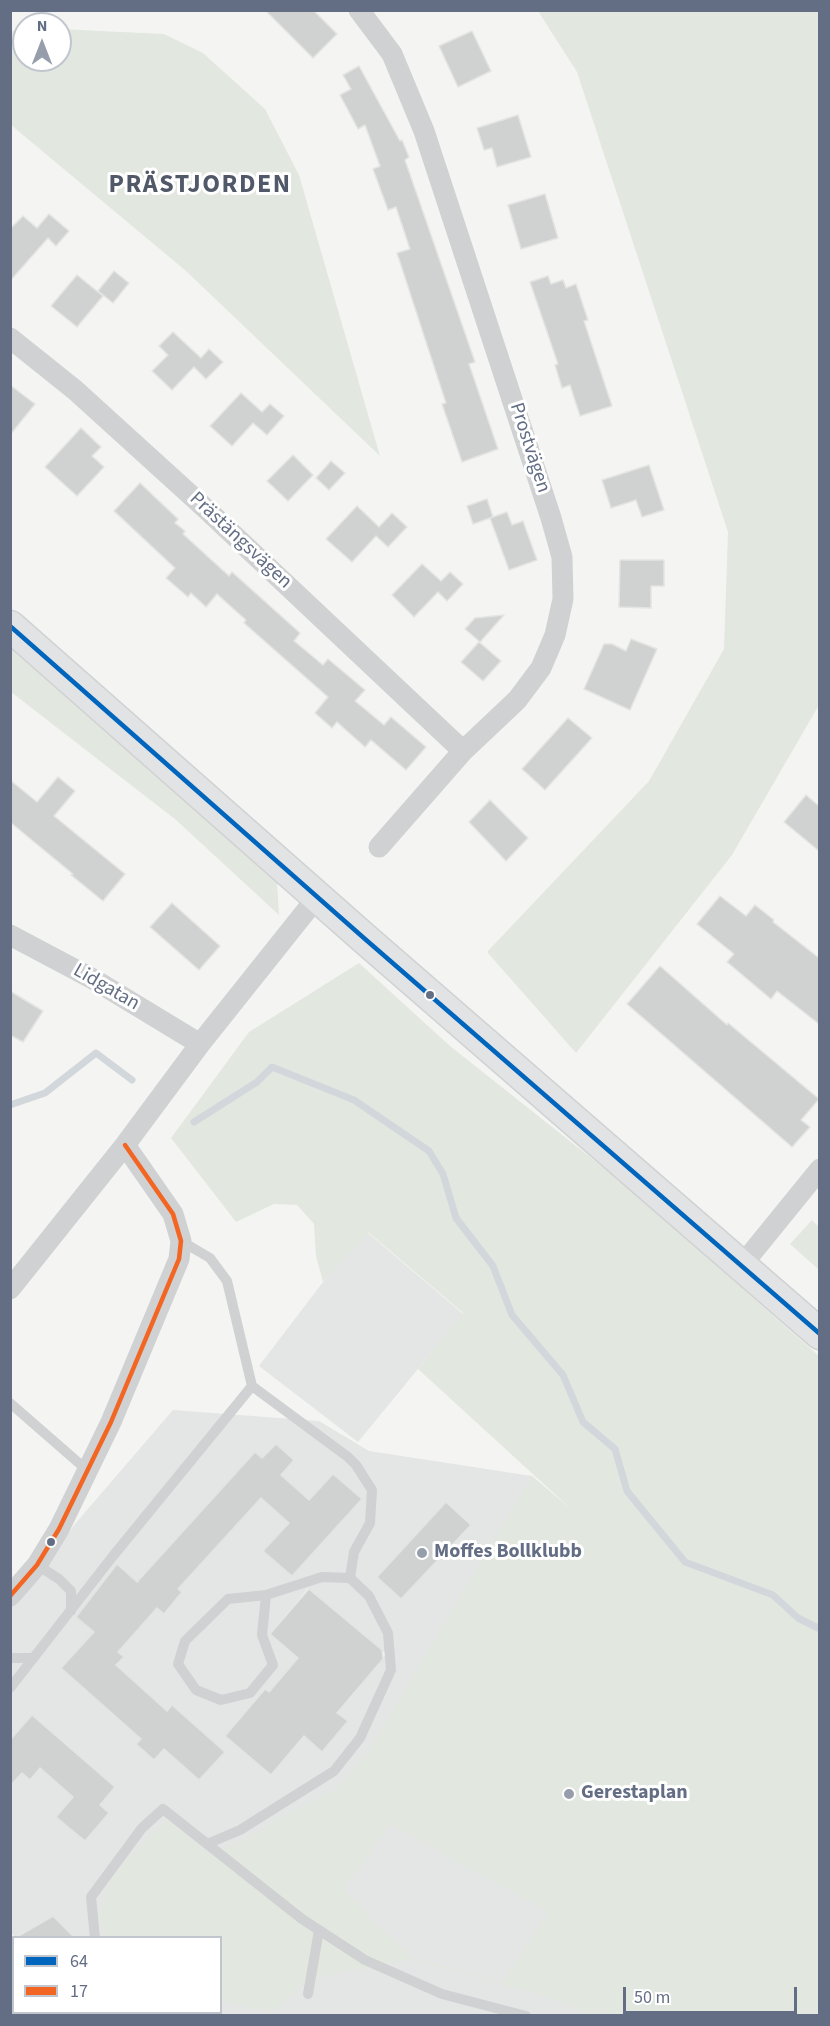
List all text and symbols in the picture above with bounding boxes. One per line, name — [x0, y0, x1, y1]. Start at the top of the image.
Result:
north arrow — [12, 12, 72, 72]
text: N — [37, 15, 47, 37]
district label: PRÄSTJORDEN — [109, 170, 291, 202]
street label: Prostvägen — [503, 400, 555, 496]
street label: Prästängsvägen — [184, 487, 296, 595]
street label: Lidgatan — [69, 959, 143, 1017]
unlabelled marker — [424, 989, 436, 1001]
unlabelled marker — [45, 1536, 57, 1548]
place label: Moffes Bollklubb — [434, 1541, 582, 1565]
marker: Moffes Bollklubb — [415, 1546, 429, 1560]
place label: Gerestaplan — [581, 1782, 688, 1806]
marker: Gerestaplan — [562, 1787, 576, 1801]
legend — [12, 1936, 222, 2014]
text: 64 — [70, 1949, 88, 1974]
scale bar — [626, 1975, 800, 2013]
text: 17 — [70, 1979, 88, 2004]
text: 50 m — [634, 1985, 670, 2010]

